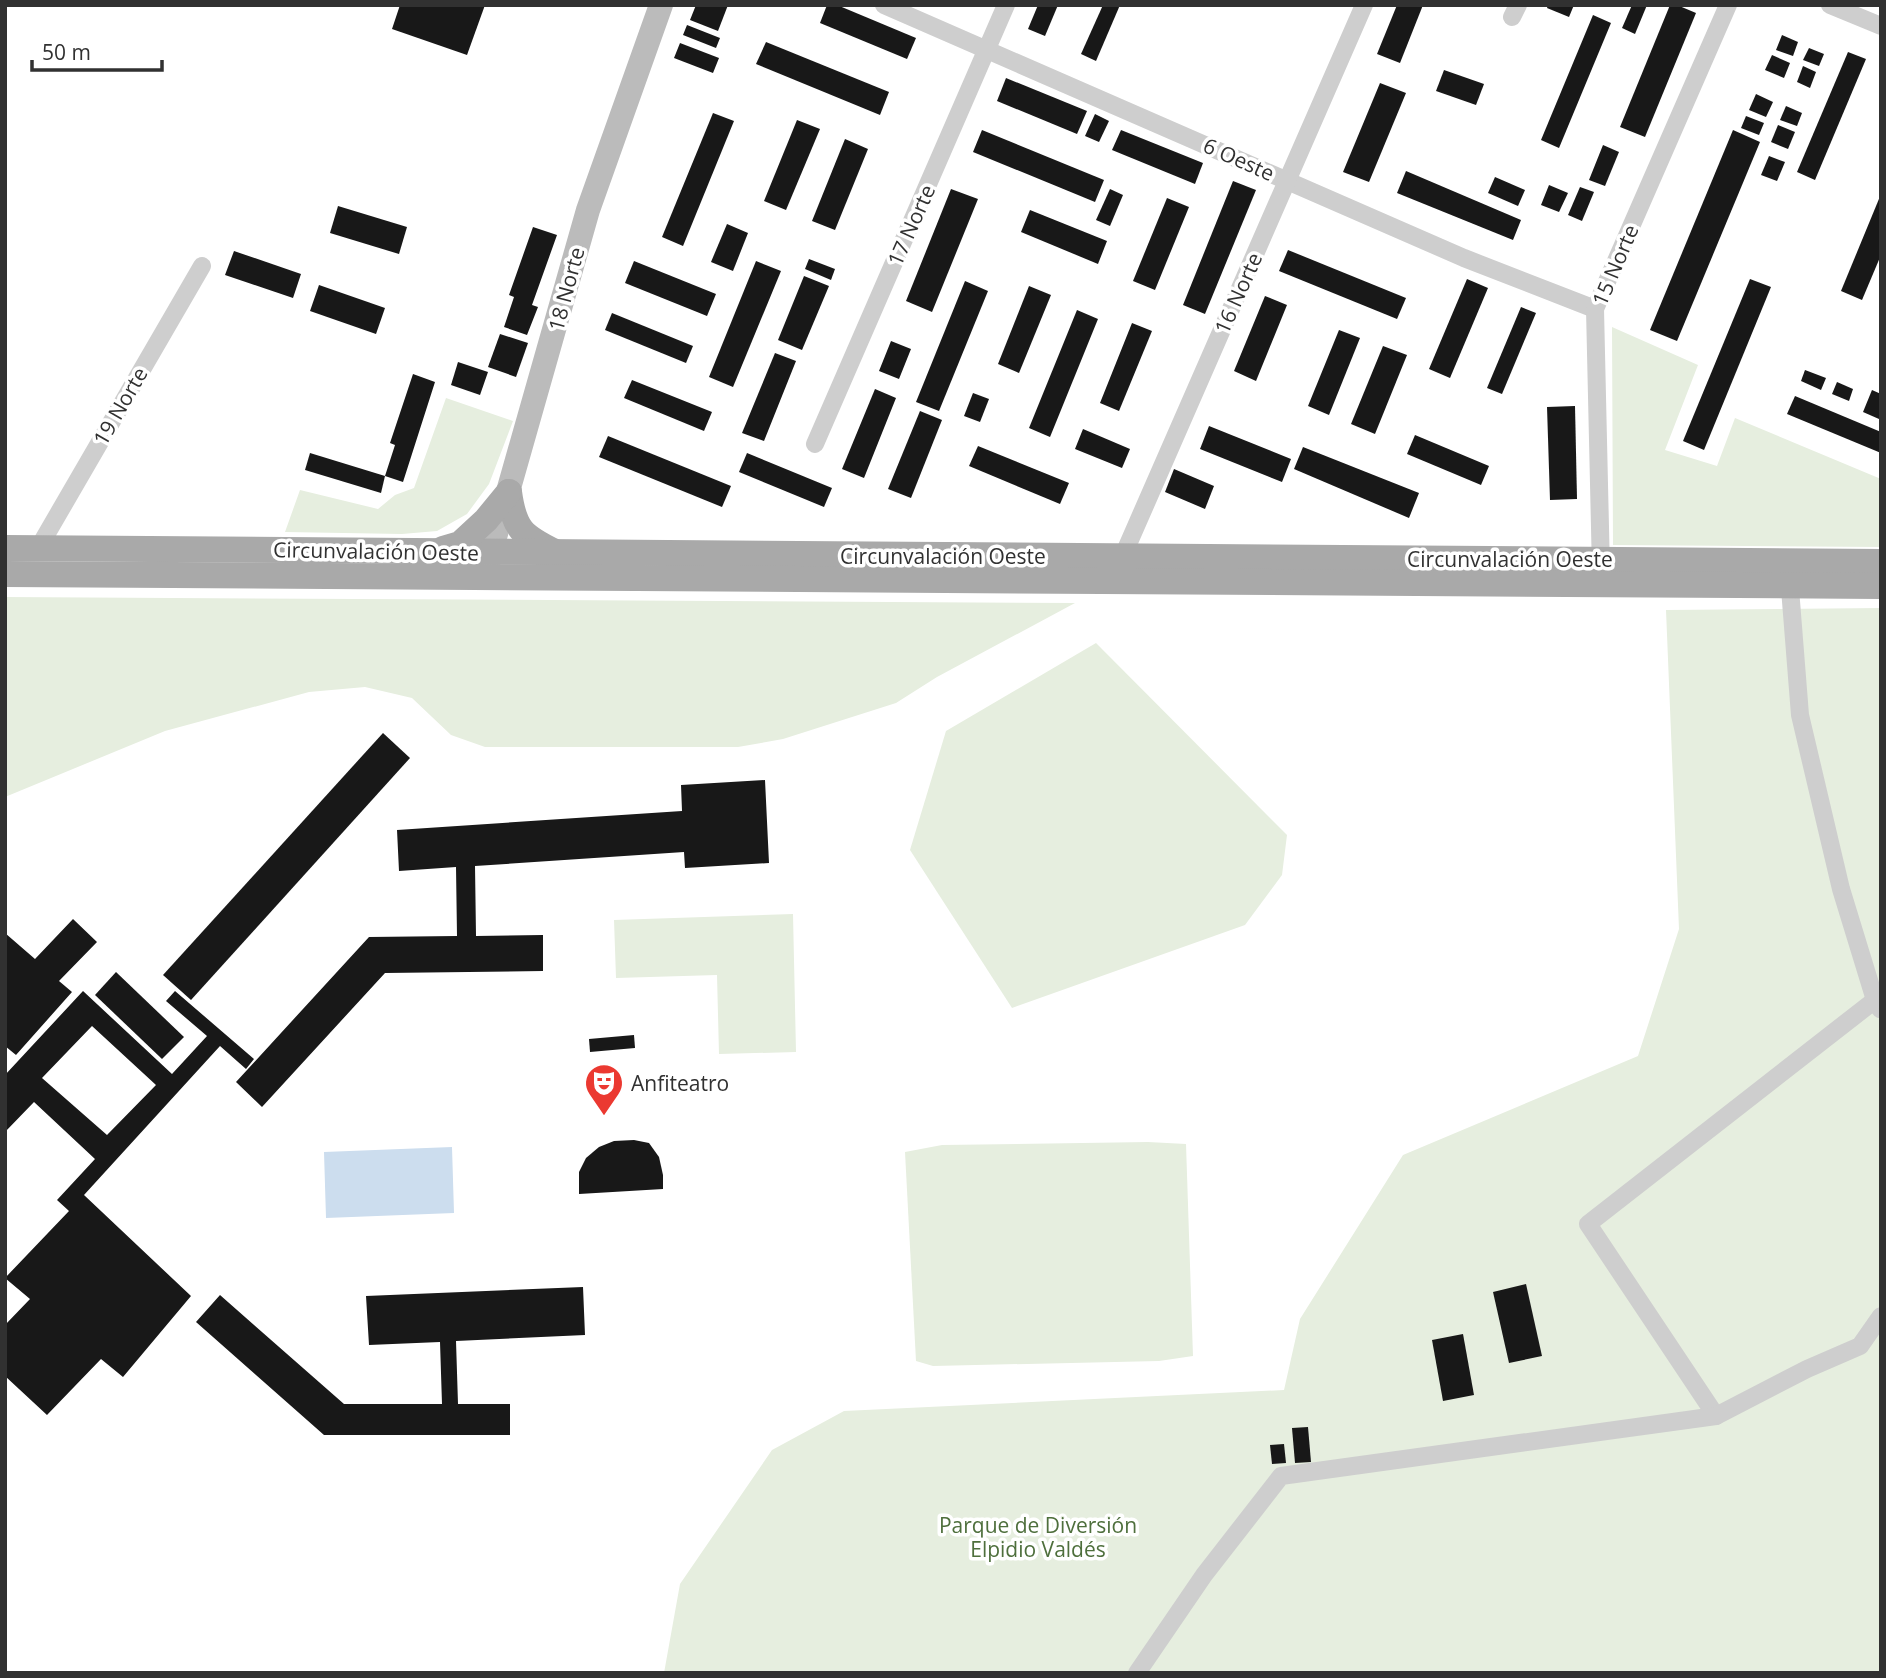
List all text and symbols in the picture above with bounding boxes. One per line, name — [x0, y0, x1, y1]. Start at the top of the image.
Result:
scale bar — [32, 28, 161, 72]
text: 50 m — [42, 38, 91, 66]
street label: 6 Oeste — [1199, 131, 1279, 187]
street label: 17 Norte — [881, 180, 941, 270]
street label: 15 Norte — [1585, 220, 1645, 310]
street label: 18 Norte — [541, 244, 591, 334]
street label: 16 Norte — [1208, 248, 1268, 338]
street label: 19 Norte — [86, 362, 154, 450]
street label: Circunvalación Oeste — [273, 535, 479, 567]
street label: Circunvalación Oeste — [840, 542, 1046, 570]
street label: Circunvalación Oeste — [1407, 545, 1613, 573]
theatre icon: Anfiteatro — [583, 1062, 625, 1117]
place label: Anfiteatro — [631, 1069, 729, 1097]
park label: Parque de Diversión Elpidio Valdés — [939, 1511, 1137, 1563]

